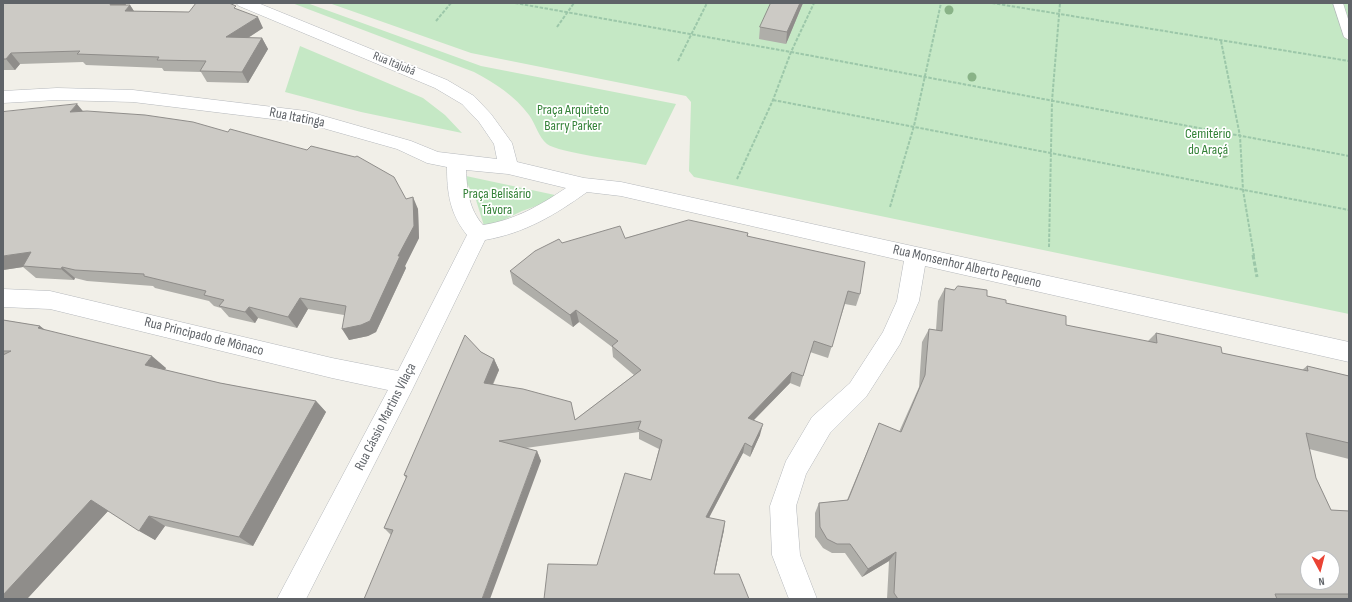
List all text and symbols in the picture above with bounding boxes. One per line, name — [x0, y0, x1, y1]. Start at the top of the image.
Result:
street label: Rua Itajubá — [371, 49, 417, 79]
park label: Praça Arquiteto Barry Parker — [537, 102, 609, 134]
street label: Rua Itatinga — [268, 104, 326, 132]
park label: Cemitério do Araçá — [1185, 126, 1231, 158]
park label: Praça Belisário Távora — [463, 186, 531, 218]
street label: Rua Monsenhor Alberto Pequeno — [891, 242, 1043, 292]
street label: Rua Principado de Mônaco — [143, 314, 265, 360]
street label: Rua Cássio Martins Vilaça — [352, 361, 420, 473]
north arrow — [1300, 550, 1340, 590]
text: N — [1318, 575, 1325, 588]

